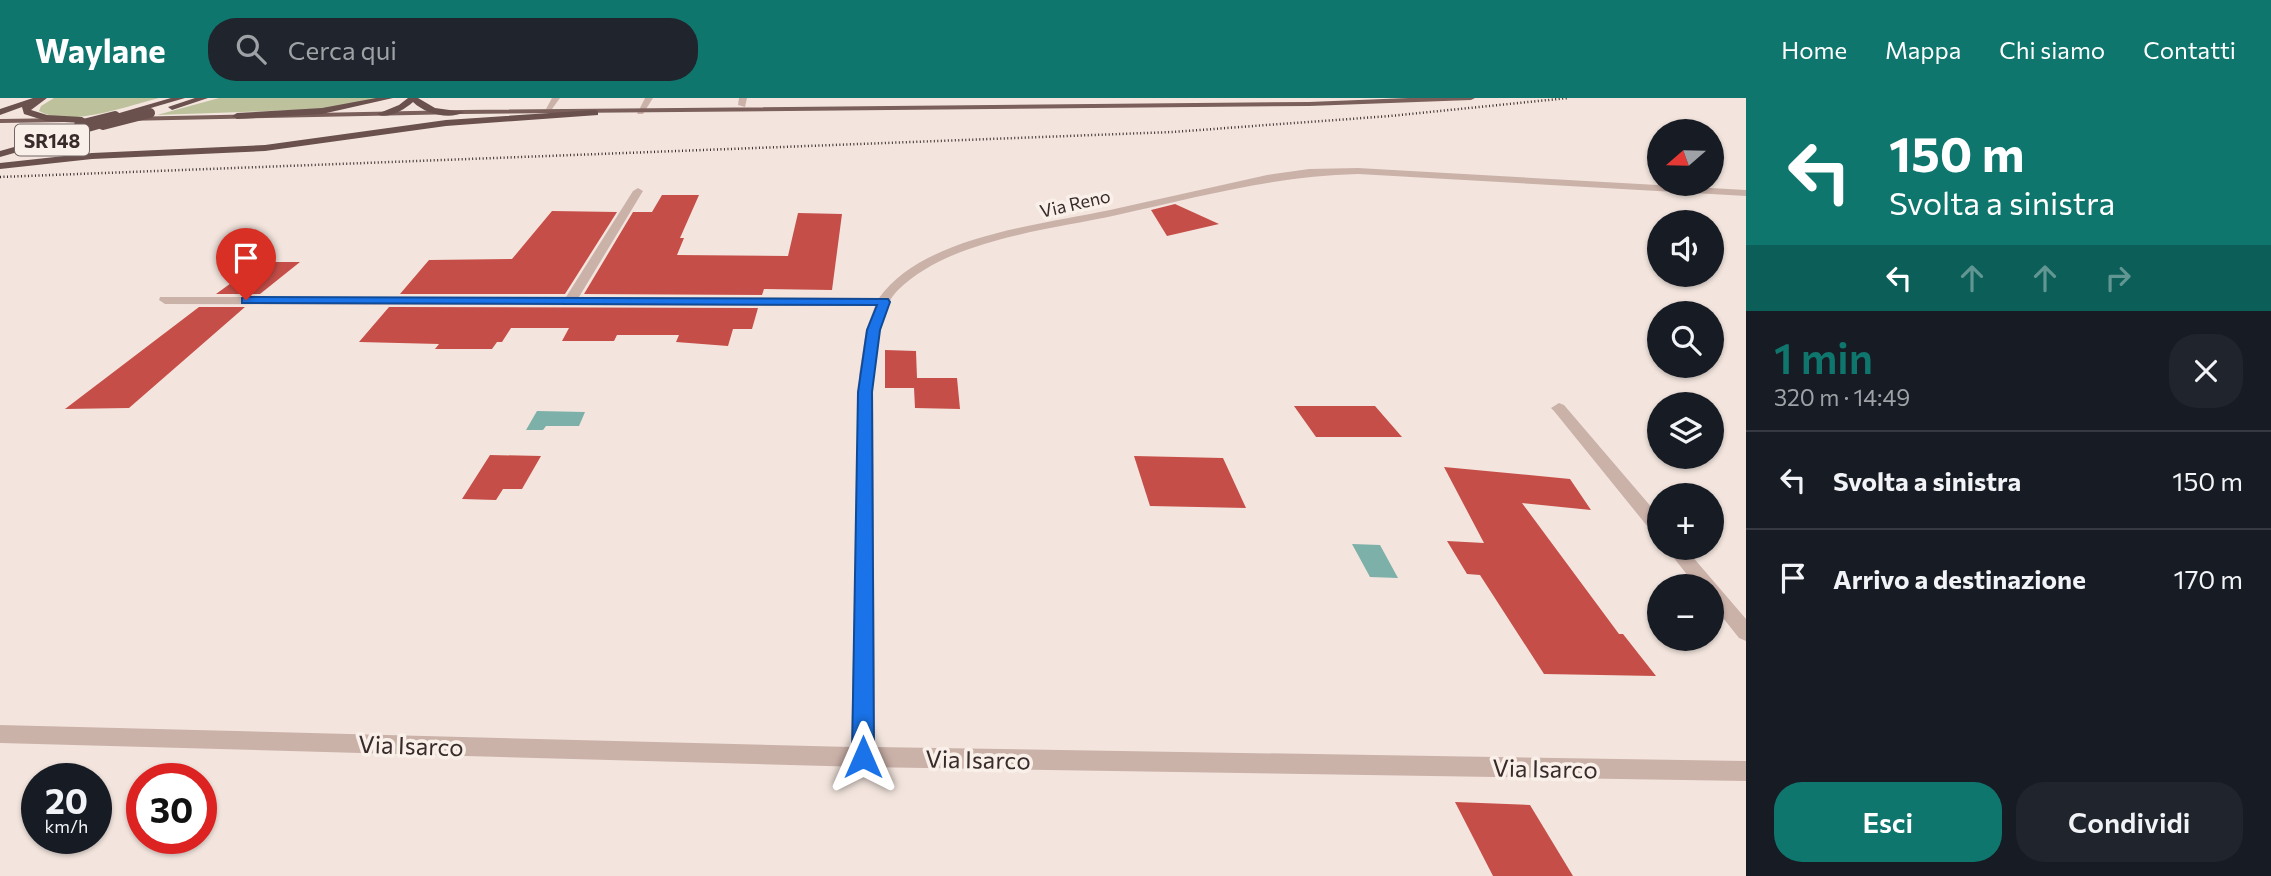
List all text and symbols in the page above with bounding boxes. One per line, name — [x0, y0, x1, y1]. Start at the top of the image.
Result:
search box — [208, 18, 698, 81]
text: Waylane — [35, 29, 166, 70]
icon: search — [232, 30, 270, 68]
text: Cerca qui — [288, 34, 397, 65]
text: Home — [1781, 35, 1847, 64]
text: Mappa — [1885, 35, 1961, 64]
text: Chi siamo — [1999, 35, 2105, 64]
text: Contatti — [2143, 35, 2236, 64]
north arrow — [1647, 119, 1724, 196]
map controls — [1647, 119, 1724, 651]
text: 150 m — [1889, 122, 2024, 182]
road number: SR148 — [15, 124, 89, 156]
icon: left — [1774, 126, 1865, 217]
text: Svolta a sinistra — [1889, 182, 2115, 222]
street label: Via Reno — [1038, 184, 1112, 222]
button: sound — [1647, 210, 1724, 287]
pin — [216, 228, 276, 300]
icon: arrive — [227, 239, 265, 277]
icon: left — [1880, 259, 1918, 297]
icon: ahead — [1953, 259, 1991, 297]
icon: ahead — [2026, 259, 2064, 297]
icon: right — [2099, 259, 2137, 297]
button: search — [1647, 301, 1724, 378]
text: 1 min — [1774, 331, 1873, 383]
button: close — [2169, 334, 2243, 408]
text: 320 m · 14:49 — [1774, 383, 1910, 411]
button: layers — [1647, 392, 1724, 469]
icon: left — [1774, 461, 1812, 499]
text: Svolta a sinistra — [1833, 465, 2021, 496]
text: 150 m — [2172, 465, 2243, 496]
button: + — [1647, 483, 1724, 560]
icon: arrive — [1774, 559, 1812, 597]
text: Arrivo a destinazione — [1833, 563, 2086, 594]
text: 170 m — [2174, 563, 2243, 594]
button: − — [1647, 574, 1724, 651]
position arrow — [826, 720, 900, 794]
street label: Via Isarco — [358, 729, 464, 761]
street label: Via Isarco — [925, 744, 1031, 774]
street label: Via Isarco — [1492, 753, 1598, 783]
speed limit sign: 30 — [126, 763, 217, 854]
text: 20 — [45, 778, 88, 821]
button: Esci — [1774, 782, 2002, 862]
button: Condividi — [2016, 782, 2243, 862]
text: km/h — [45, 815, 88, 837]

